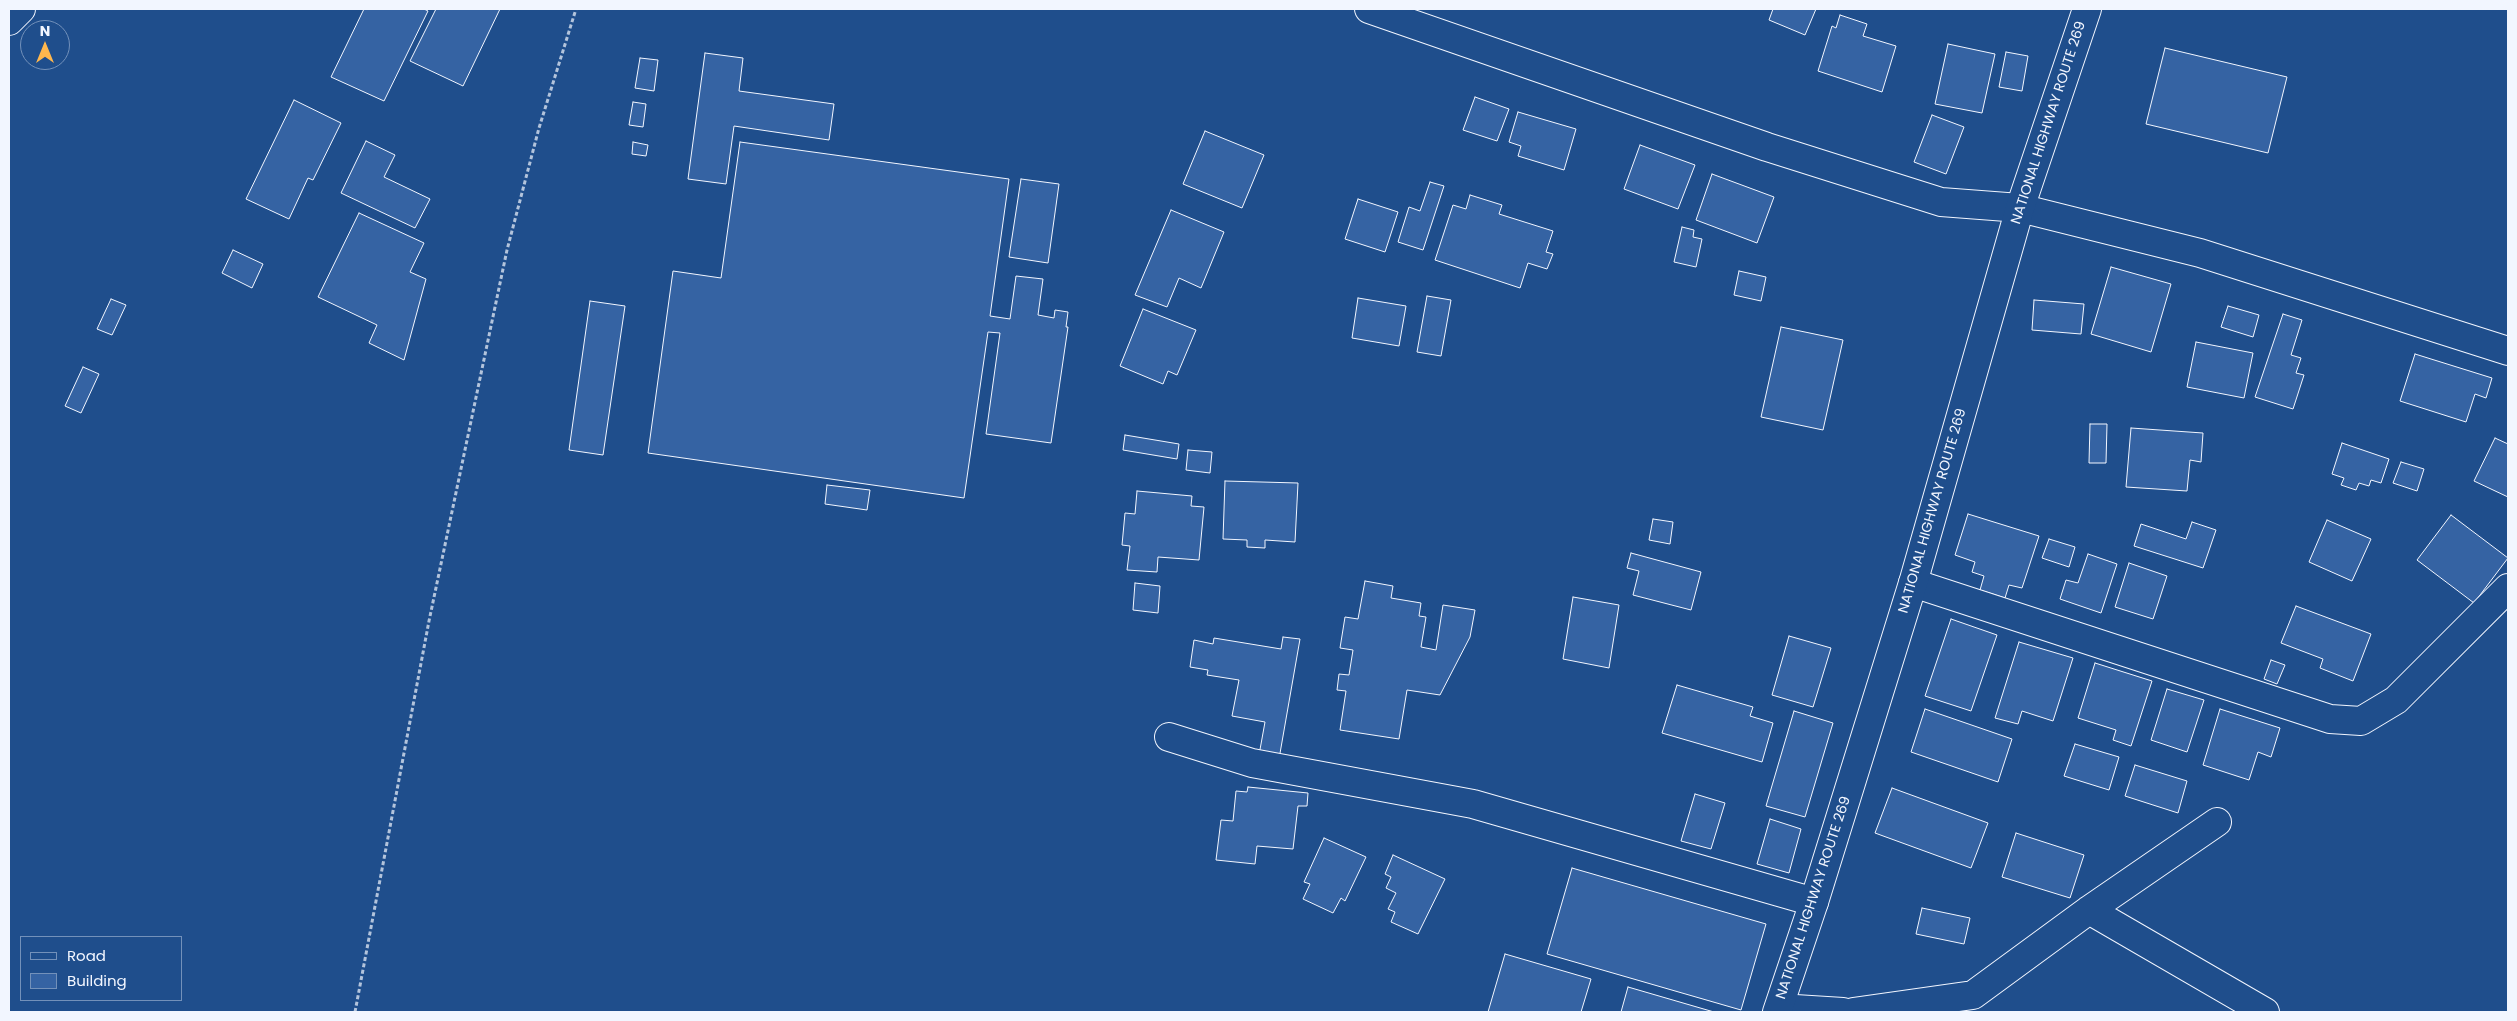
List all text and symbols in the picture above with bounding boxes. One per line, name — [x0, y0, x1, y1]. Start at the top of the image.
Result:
street label: NATIONAL HIGHWAY ROUTE 269 — [2008, 19, 2090, 227]
north arrow — [20, 20, 70, 70]
text: N — [40, 21, 50, 41]
street label: NATIONAL HIGHWAY ROUTE 269 — [1896, 407, 1970, 615]
street label: NATIONAL HIGHWAY ROUTE 269 — [1773, 794, 1855, 1002]
legend — [20, 936, 182, 1001]
text: Road — [67, 945, 106, 966]
text: Building — [67, 970, 127, 991]

